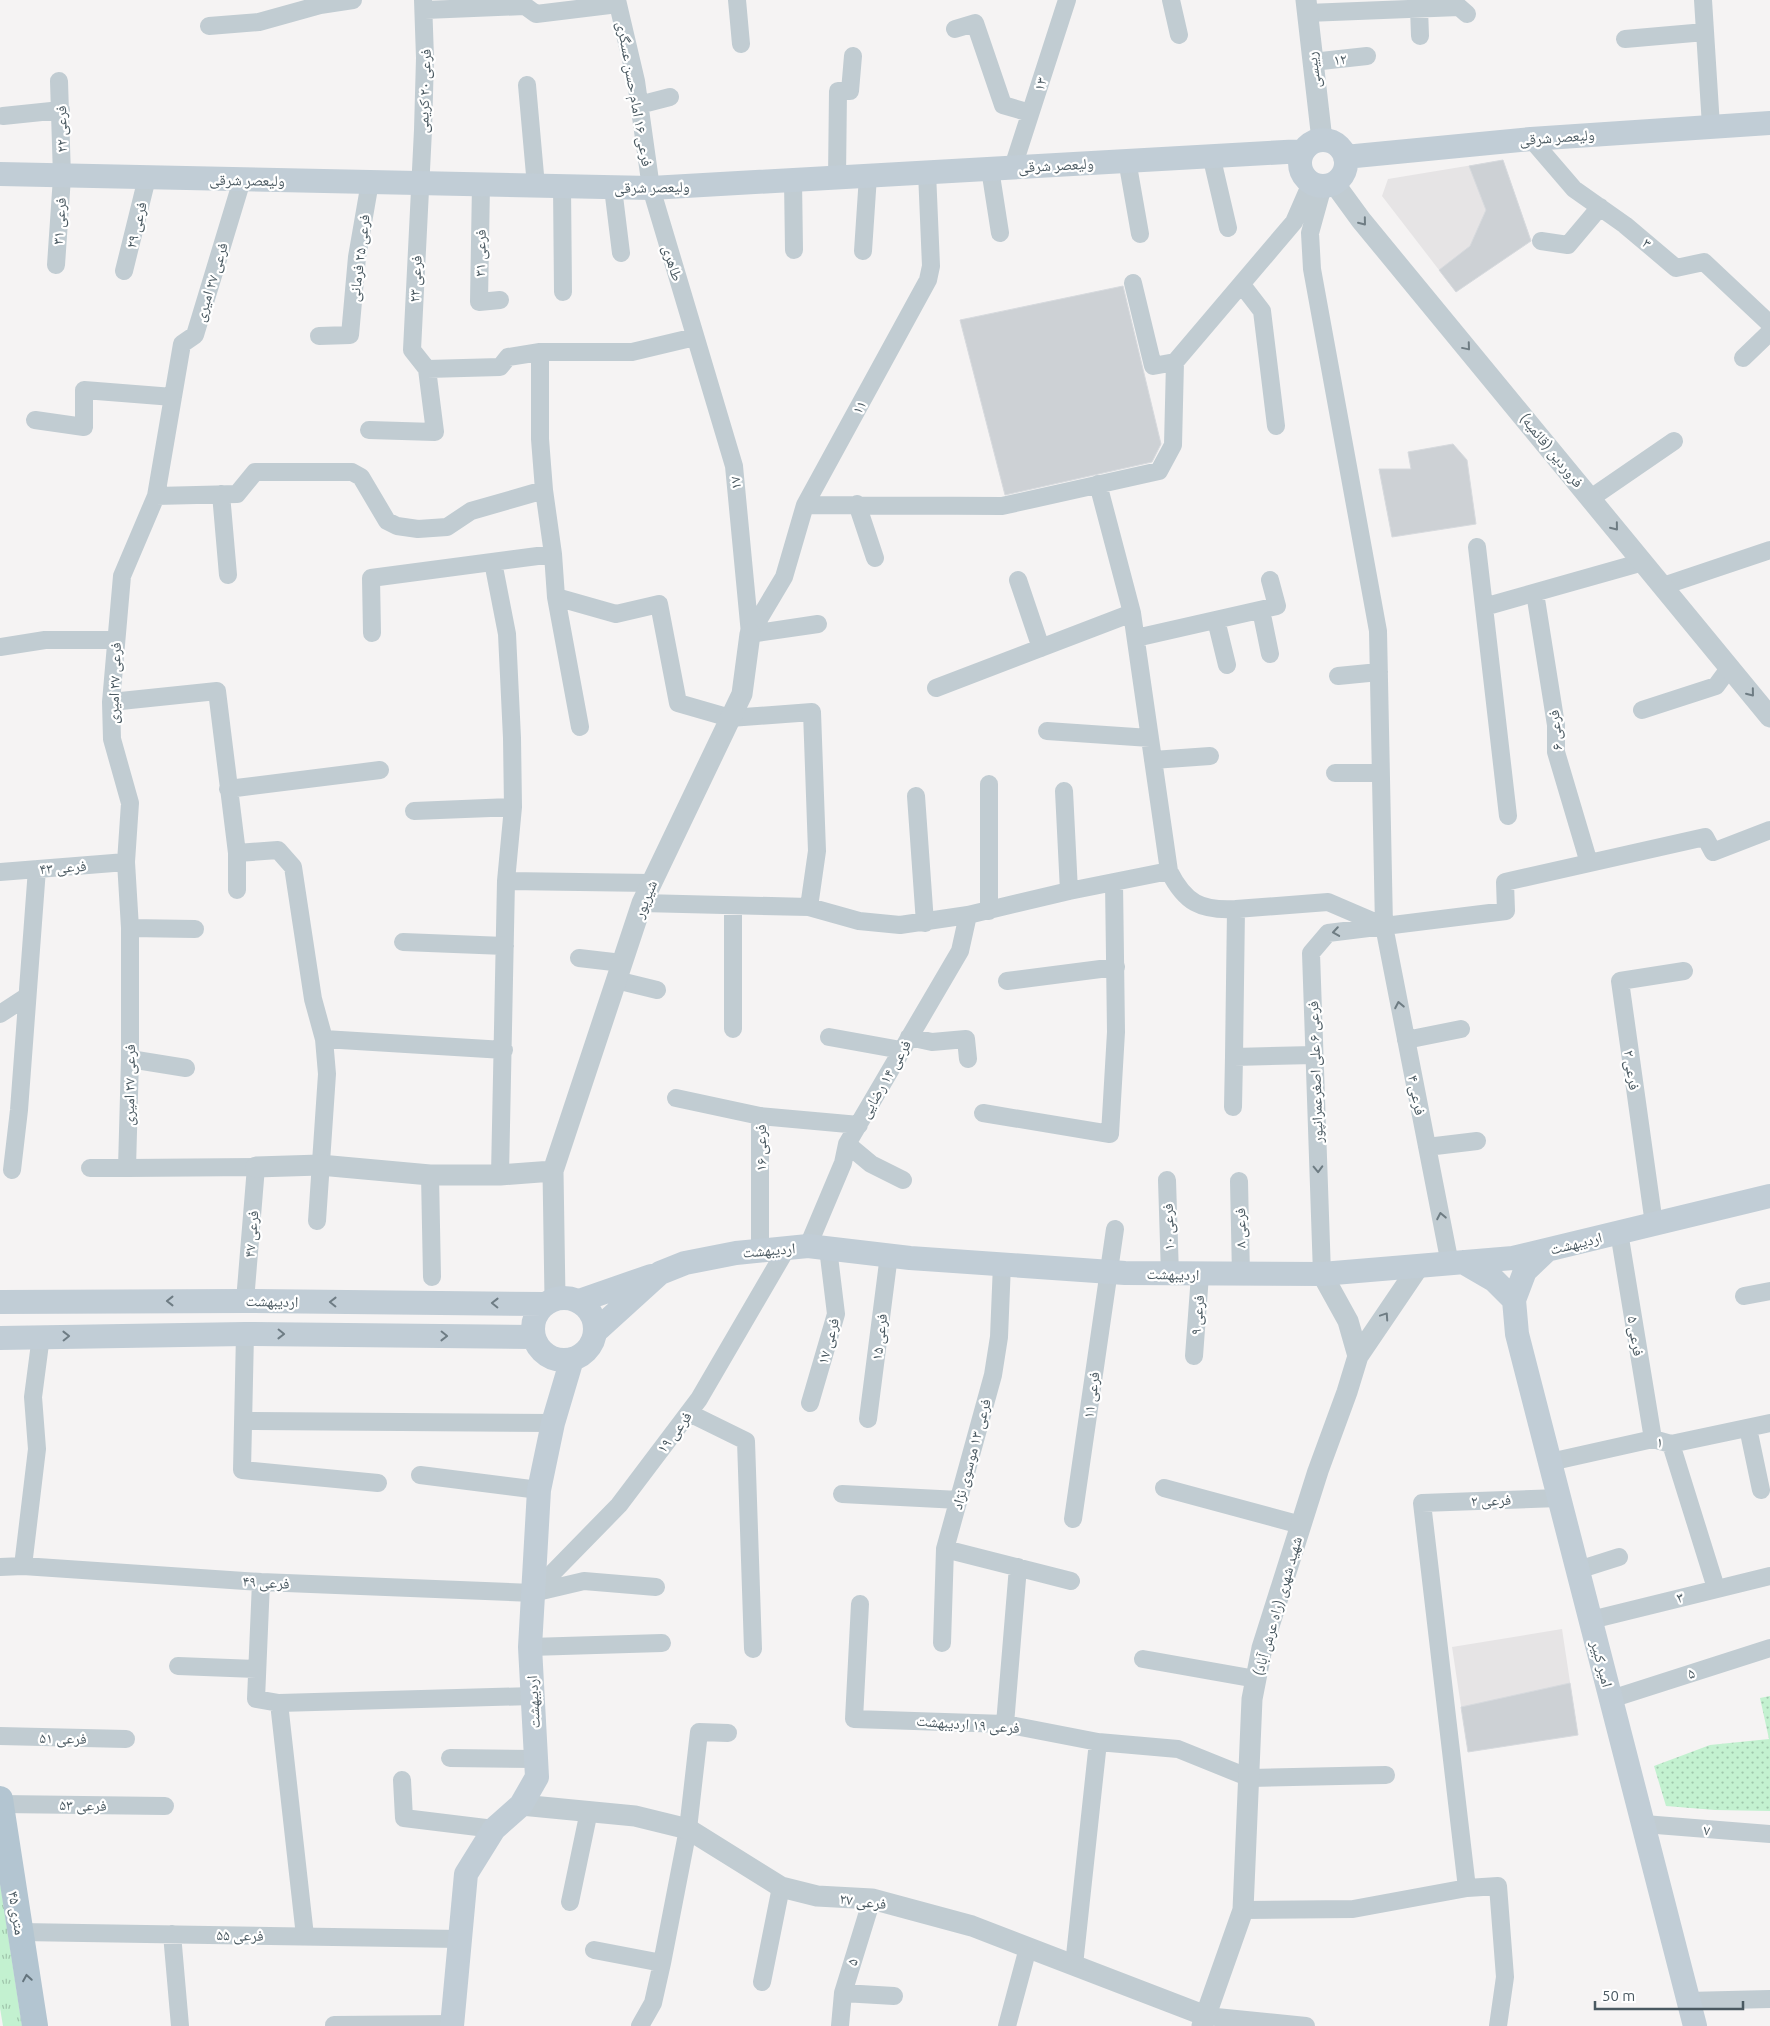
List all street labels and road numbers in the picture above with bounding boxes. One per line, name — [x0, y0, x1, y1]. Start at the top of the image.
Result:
street label: فرعی ۱۶ امام حسن عسگری — [612, 20, 656, 168]
street label: فرعی ۲۰ کریمی — [414, 48, 436, 134]
street label: رییسی — [1302, 50, 1326, 89]
street label: ۱۲ — [1332, 50, 1348, 68]
street label: ۱۳ — [1030, 75, 1050, 93]
street label: فرعی ۲۲ — [52, 105, 72, 153]
street label: ولیعصر شرقی — [1519, 126, 1595, 150]
street label: ولیعصر شرقی — [1018, 155, 1094, 177]
street label: ولیعصر شرقی — [209, 171, 285, 191]
street label: ولیعصر شرقی — [614, 178, 690, 198]
street label: فرعی ۳۱ — [49, 197, 71, 245]
street label: فرعی ۲۹ — [122, 200, 152, 250]
street label: فرعی ۲۵ فرمانی — [345, 213, 375, 303]
street label: فرعی ۳۱ — [471, 229, 491, 277]
street label: ۳ — [1639, 234, 1655, 252]
street label: فرعی ۲۷ امیری — [191, 240, 233, 324]
street label: طاهری — [658, 243, 687, 284]
street label: فرعی ۲۳ — [405, 255, 427, 303]
street label: ۱۱ — [848, 397, 870, 417]
street label: فروردین (قائمیه) — [1515, 409, 1587, 492]
street label: ۱۷ — [726, 475, 744, 491]
street label: فرعی ۲۷ امیری — [104, 642, 126, 724]
street label: فرعی ۶ — [1545, 709, 1567, 751]
street label: فرعی ۴۳ — [39, 857, 87, 879]
street label: شیرپور — [629, 877, 661, 922]
street label: فرعی ۶ علی اصغرعمرانپور — [1304, 1001, 1328, 1144]
street label: فرعی ۱۴ رضایی — [856, 1037, 916, 1122]
street label: فرعی ۲۷ امیری — [120, 1044, 140, 1126]
street label: فرعی ۲ — [1619, 1049, 1643, 1091]
street label: فرعی ۴ — [1403, 1074, 1429, 1117]
street label: فرعی ۱۶ — [752, 1124, 771, 1172]
street label: فرعی ۱۰ — [1159, 1203, 1179, 1251]
street label: فرعی ۸ — [1231, 1208, 1251, 1248]
street label: فرعی ۴۷ — [240, 1210, 264, 1258]
street label: اردیبهشت — [1548, 1228, 1604, 1259]
street label: اردیبهشت — [742, 1239, 796, 1262]
street label: اردیبهشت — [1146, 1265, 1200, 1284]
street label: اردیبهشت — [245, 1292, 299, 1311]
street label: فرعی ۹ — [1187, 1294, 1209, 1336]
street label: فرعی ۱۵ — [868, 1313, 892, 1362]
street label: فرعی ۵ — [1622, 1315, 1648, 1358]
street label: فرعی ۱۷ — [814, 1316, 844, 1366]
street label: فرعی ۱۱ — [1079, 1370, 1105, 1420]
street label: فرعی ۱‍۳ موسوی نژاد — [948, 1397, 996, 1512]
street label: فرعی ۱۹ — [653, 1408, 697, 1457]
street label: ۱ — [1655, 1433, 1665, 1451]
street label: فرعی ۲ — [1470, 1491, 1512, 1511]
street label: شهید شهری (راه عرش آباد) — [1249, 1534, 1307, 1678]
street label: فرعی ۴۹ — [242, 1572, 290, 1594]
street label: ۳ — [1675, 1588, 1686, 1606]
street label: امیر کبیر — [1586, 1638, 1616, 1689]
street label: ۵ — [1685, 1664, 1697, 1682]
street label: اردیبهشت — [523, 1675, 544, 1729]
street label: فرعی ۱۹ اردیبهشت — [916, 1712, 1020, 1738]
street label: فرعی ۵۱ — [39, 1729, 87, 1749]
street label: فرعی ۵۳ — [59, 1796, 107, 1816]
street label: ۷ — [1703, 1821, 1711, 1839]
street label: ۴۵ متری — [3, 1890, 29, 1937]
street label: فرعی ۲۷ — [838, 1890, 887, 1914]
street label: فرعی ۵۵ — [216, 1926, 264, 1946]
street label: ۵ — [843, 1956, 861, 1968]

